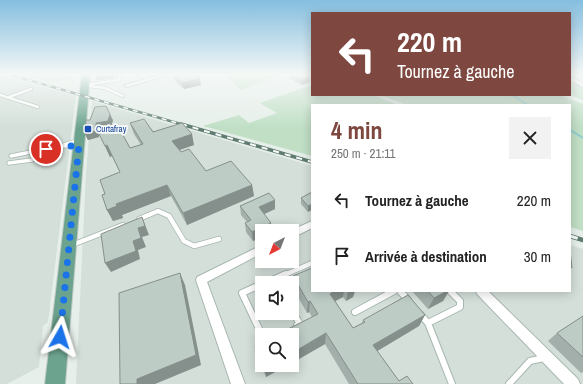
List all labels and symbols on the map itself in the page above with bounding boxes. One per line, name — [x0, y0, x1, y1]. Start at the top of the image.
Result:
place label: Curtafray — [96, 123, 127, 135]
marker: Curtafray — [83, 124, 93, 134]
pin — [29, 132, 63, 166]
north arrow — [255, 224, 299, 268]
position arrow — [39, 316, 81, 358]

